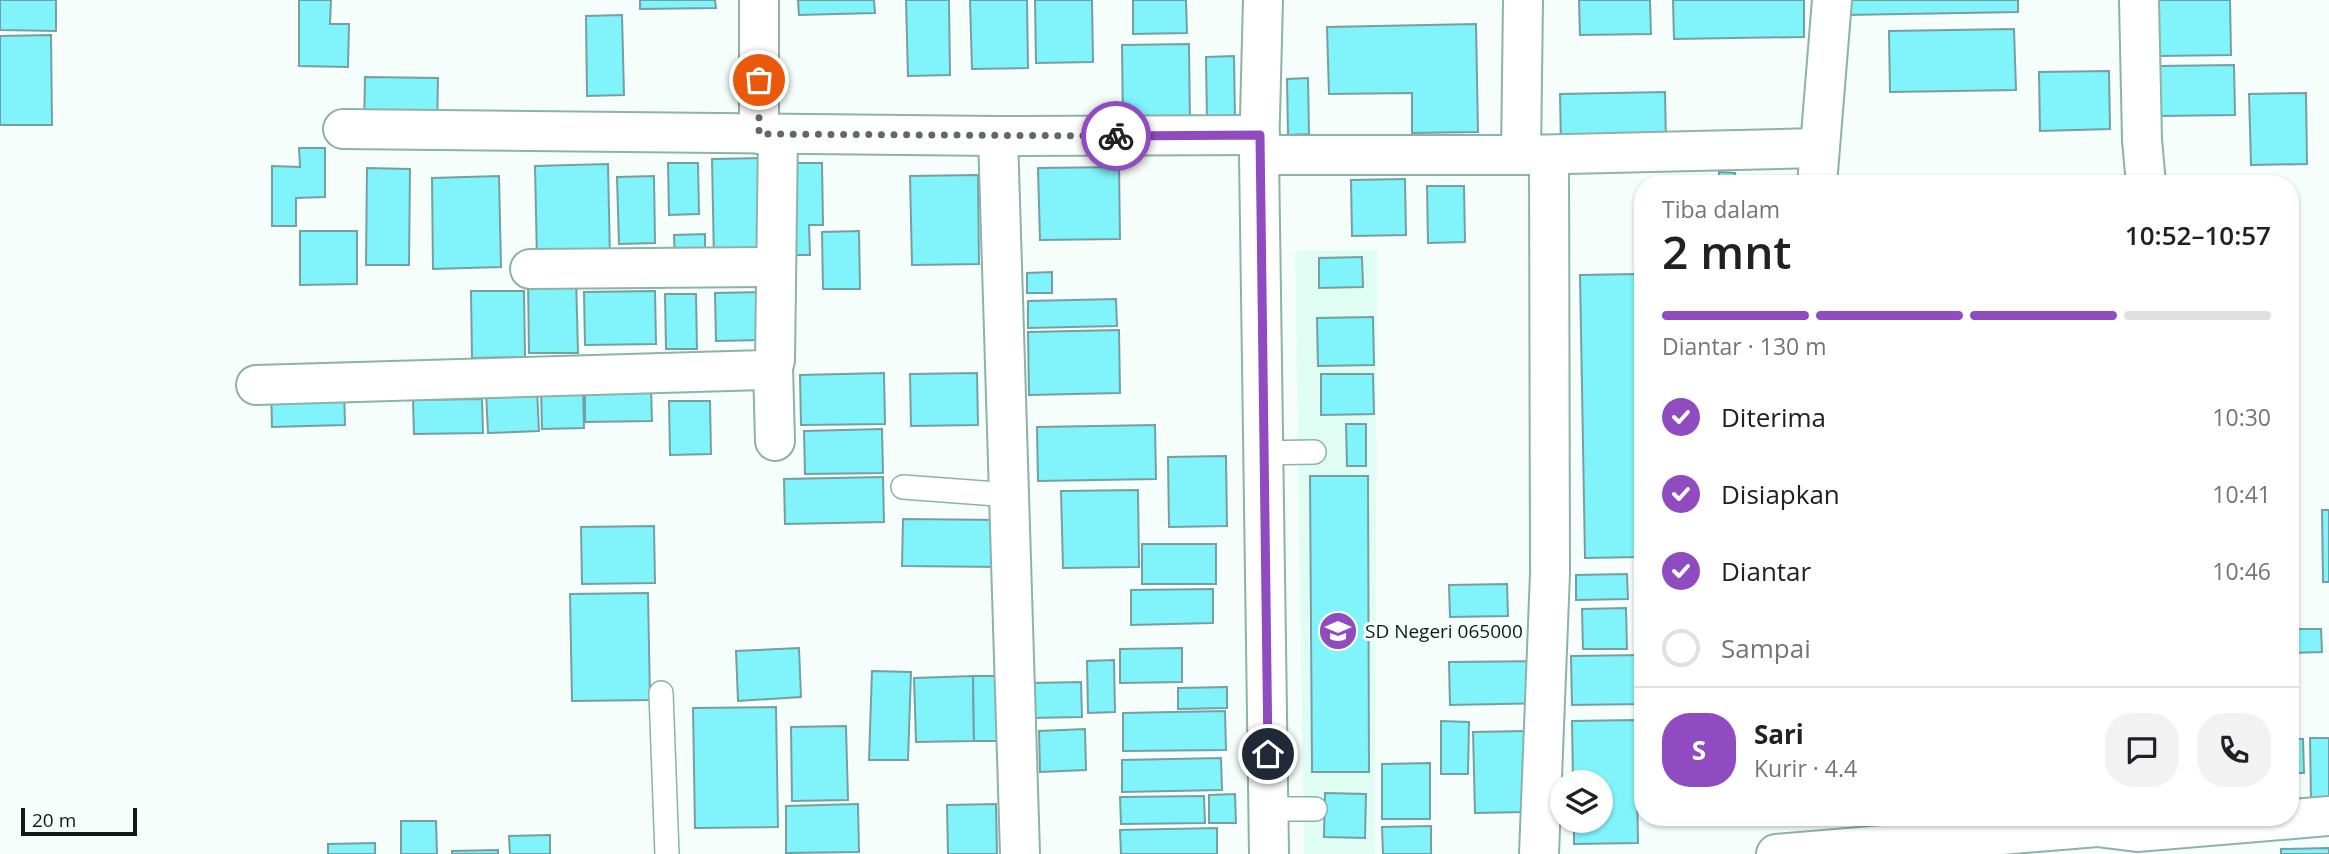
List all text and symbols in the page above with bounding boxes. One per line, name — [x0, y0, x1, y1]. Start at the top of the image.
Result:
pin — [729, 50, 789, 110]
icon: bag — [740, 61, 778, 99]
courier — [1081, 101, 1151, 171]
icon: bike — [1097, 117, 1135, 155]
text: Tiba dalam — [1662, 193, 1780, 225]
text: 10:52–10:57 — [2125, 217, 2271, 253]
text: 2 mnt — [1662, 220, 1792, 282]
text: Diantar · 130 m — [1662, 330, 1826, 362]
icon: check — [1662, 398, 1700, 436]
text: Diterima — [1721, 399, 1826, 435]
text: 10:30 — [2212, 401, 2271, 433]
icon: check — [1662, 475, 1700, 513]
text: Disiapkan — [1721, 476, 1840, 512]
text: 10:41 — [2212, 478, 2271, 510]
icon: check — [1662, 552, 1700, 590]
text: Diantar — [1721, 553, 1811, 589]
text: 10:46 — [2212, 555, 2271, 587]
school or university icon: SD Negeri 065000 — [1317, 610, 1359, 652]
place label: SD Negeri 065000 — [1365, 618, 1523, 644]
text: Sampai — [1721, 630, 1811, 666]
button: chat — [2105, 713, 2179, 787]
button: phone — [2197, 713, 2271, 787]
text: Sari — [1754, 716, 1804, 752]
pin — [1238, 724, 1298, 784]
text: S — [1692, 732, 1706, 768]
icon: home — [1249, 735, 1287, 773]
text: Kurir · 4.4 — [1754, 752, 1857, 784]
map controls — [1550, 770, 1613, 833]
button: layers — [1550, 770, 1613, 833]
scale bar — [21, 805, 136, 837]
text: 20 m — [32, 807, 76, 833]

